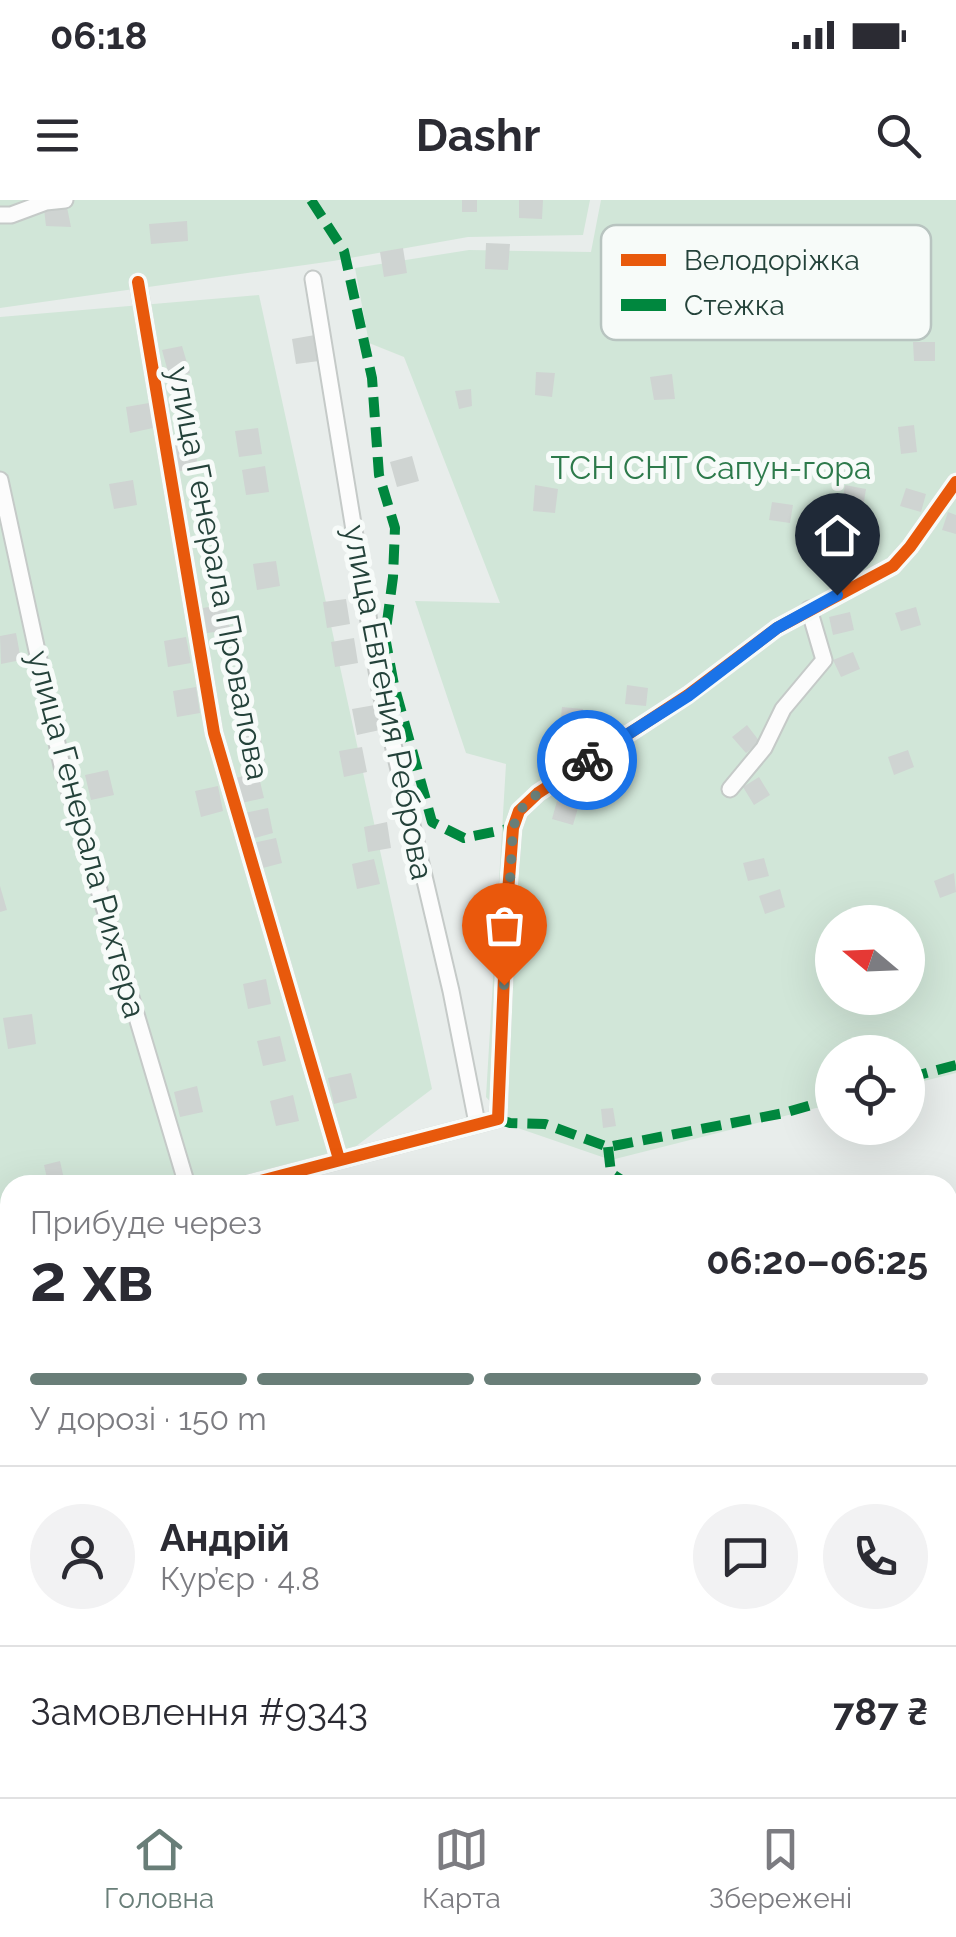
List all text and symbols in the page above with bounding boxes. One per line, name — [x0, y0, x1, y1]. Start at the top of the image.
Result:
text: 06:18 — [50, 13, 148, 58]
icon: menu — [30, 108, 85, 163]
icon: search — [871, 108, 926, 163]
text: Dashr — [416, 109, 540, 162]
legend — [601, 225, 931, 340]
text: Велодоріжка — [684, 244, 860, 277]
text: Стежка — [684, 289, 785, 322]
street label: улица Генерала Провалова — [161, 363, 277, 783]
park label: ТСН СНТ Сапун-гора — [550, 449, 872, 486]
pin — [795, 493, 880, 596]
icon: home — [810, 508, 865, 563]
street label: улица Евгения Реброва — [336, 521, 442, 883]
street label: улица Генерала Рихтера — [20, 646, 154, 1022]
courier — [537, 710, 637, 810]
icon: bike — [560, 733, 615, 788]
pin — [462, 883, 547, 986]
icon: bag — [477, 898, 532, 953]
north arrow — [815, 905, 925, 1015]
map controls — [815, 905, 925, 1145]
button: locate — [815, 1035, 925, 1145]
text: Прибуде через — [30, 1204, 262, 1241]
text: 06:20–06:25 — [706, 1238, 928, 1283]
text: 2 хв — [30, 1240, 154, 1316]
text: У дорозі · 150 m — [30, 1400, 267, 1437]
button: person — [30, 1504, 135, 1609]
button: chat — [693, 1504, 798, 1609]
button: phone — [823, 1504, 928, 1609]
text: Андрій — [160, 1515, 290, 1560]
text: Кур’єр · 4.8 — [160, 1560, 320, 1597]
text: Замовлення #9343 — [30, 1689, 368, 1734]
text: 787 ₴ — [833, 1689, 928, 1734]
tab: Головна — [104, 1822, 214, 1915]
tab: Карта — [422, 1822, 501, 1915]
tab: Збережені — [709, 1822, 852, 1915]

